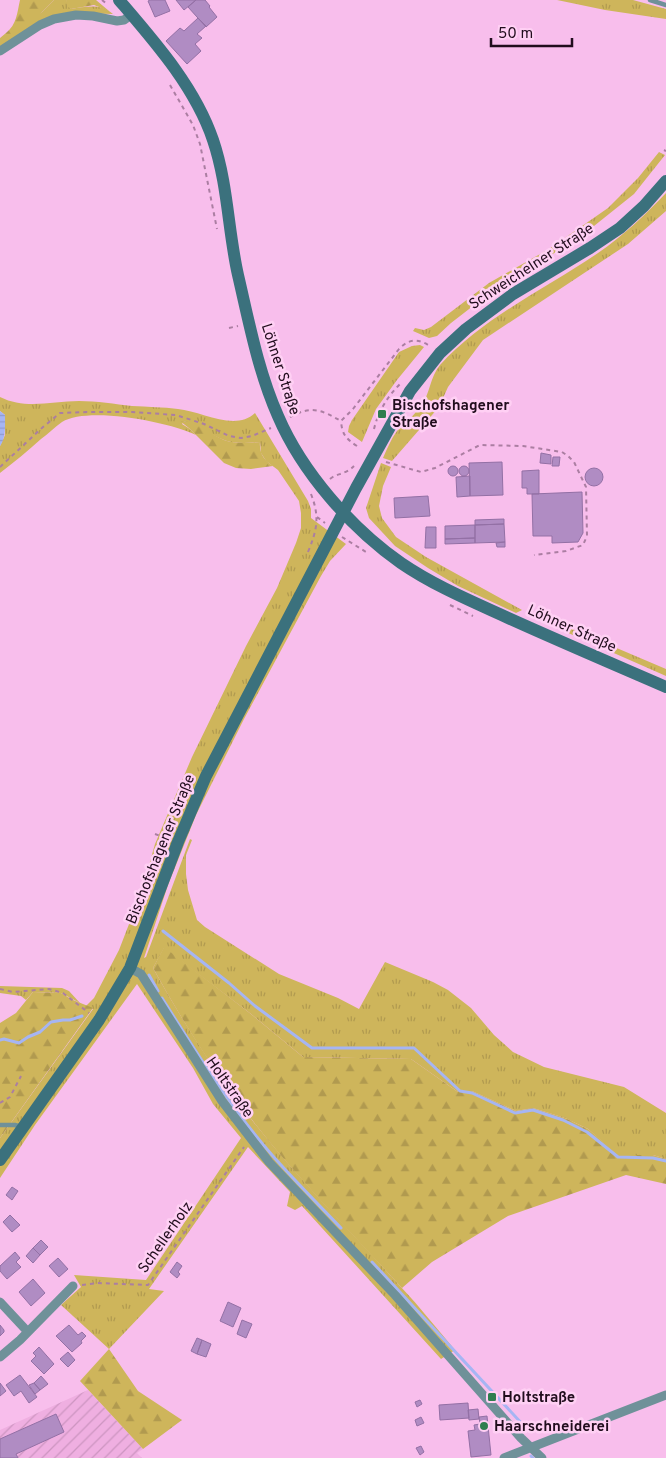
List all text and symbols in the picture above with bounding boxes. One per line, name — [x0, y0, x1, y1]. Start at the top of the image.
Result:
scale bar — [491, 15, 572, 47]
text: 50 m — [498, 25, 533, 44]
street label: Schweichelner Straße — [466, 220, 598, 315]
street label: Löhner Straße — [256, 321, 303, 418]
place label: Bischofshagener Straße — [392, 397, 510, 433]
marker: Bischofshagener Straße — [376, 408, 388, 420]
street label: Löhner Straße — [524, 601, 619, 657]
street label: Bischofshagener Straße — [123, 772, 200, 927]
street label: Holtstraße — [201, 1054, 257, 1122]
street label: Schellerholz — [135, 1198, 198, 1277]
place label: Holtstraße — [502, 1389, 575, 1408]
marker: Holtstraße — [486, 1391, 498, 1403]
place label: Haarschneiderei — [494, 1418, 609, 1437]
marker: Haarschneiderei — [478, 1420, 490, 1432]

